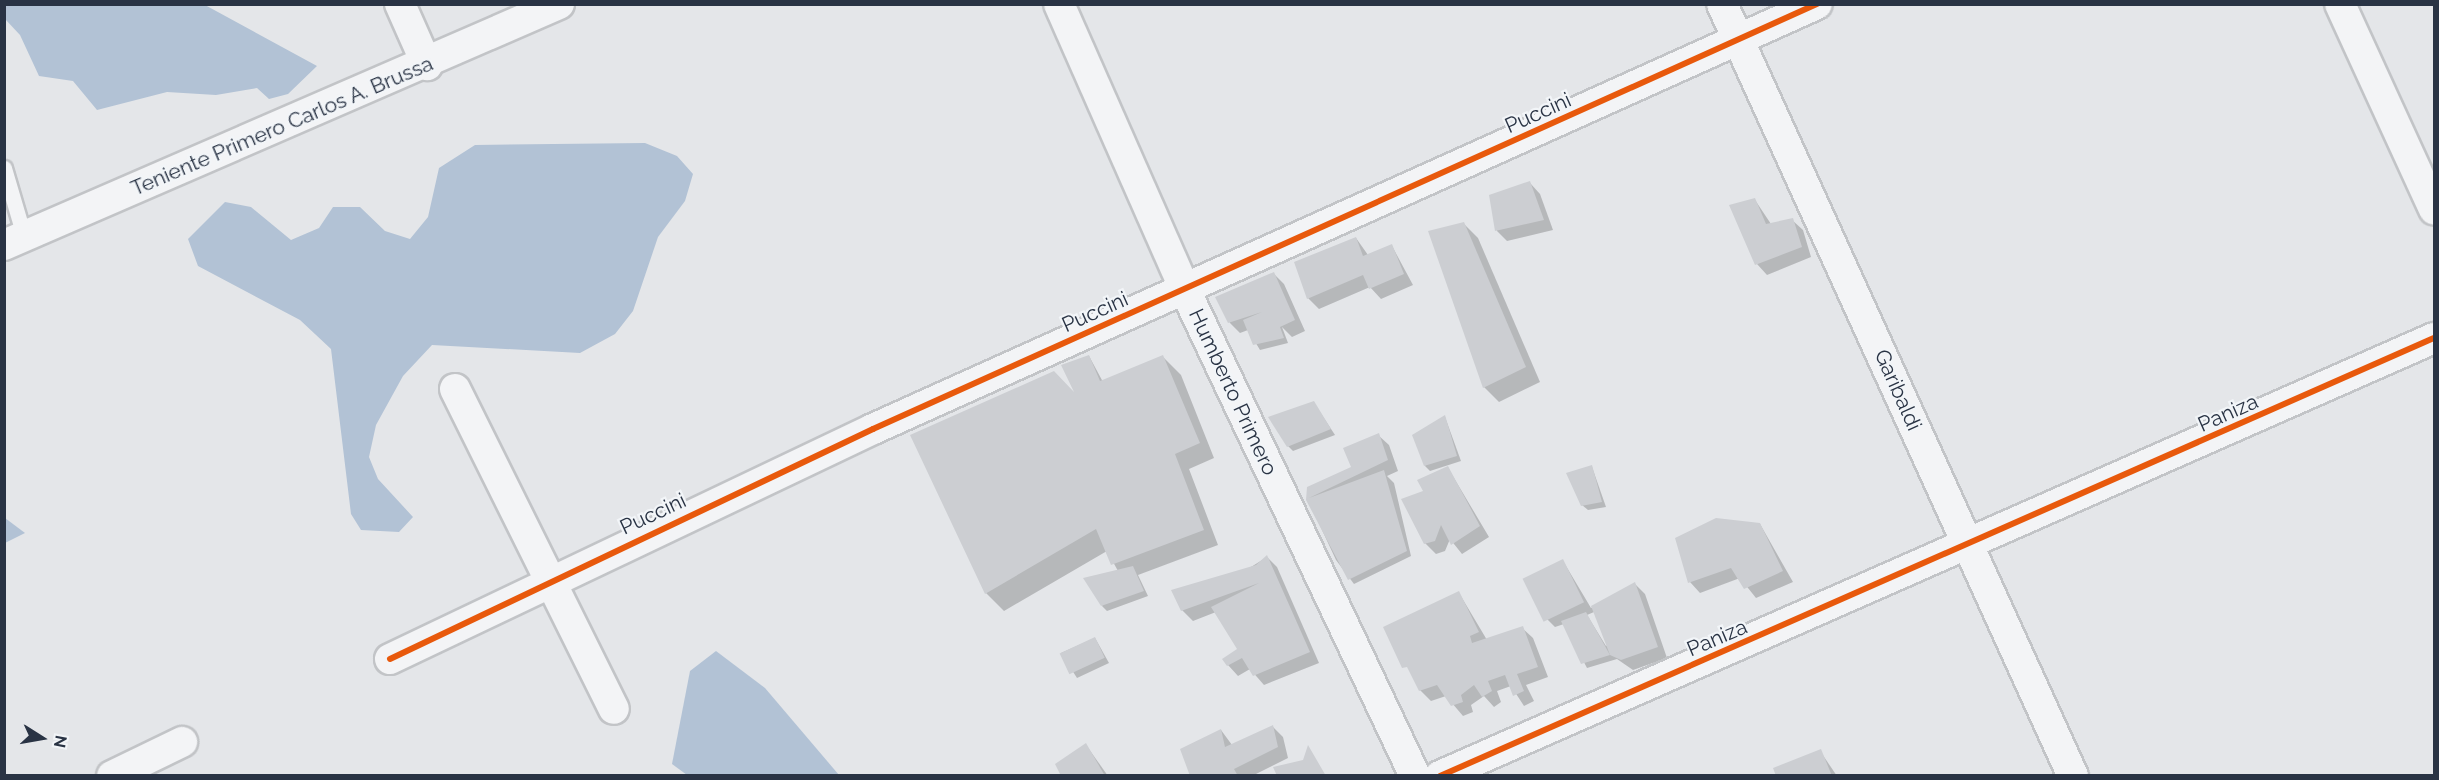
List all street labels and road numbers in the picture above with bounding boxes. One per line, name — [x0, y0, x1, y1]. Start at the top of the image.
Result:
street label: Teniente Primero Carlos A. Brussa — [127, 51, 437, 201]
street label: Puccini — [1501, 87, 1575, 139]
street label: Puccini — [1058, 286, 1132, 338]
street label: Humberto Primero — [1183, 305, 1283, 479]
street label: Garibaldi — [1869, 346, 1927, 434]
street label: Paniza — [2194, 389, 2262, 437]
street label: Puccini — [616, 488, 690, 540]
street label: Paniza — [1683, 614, 1751, 662]

